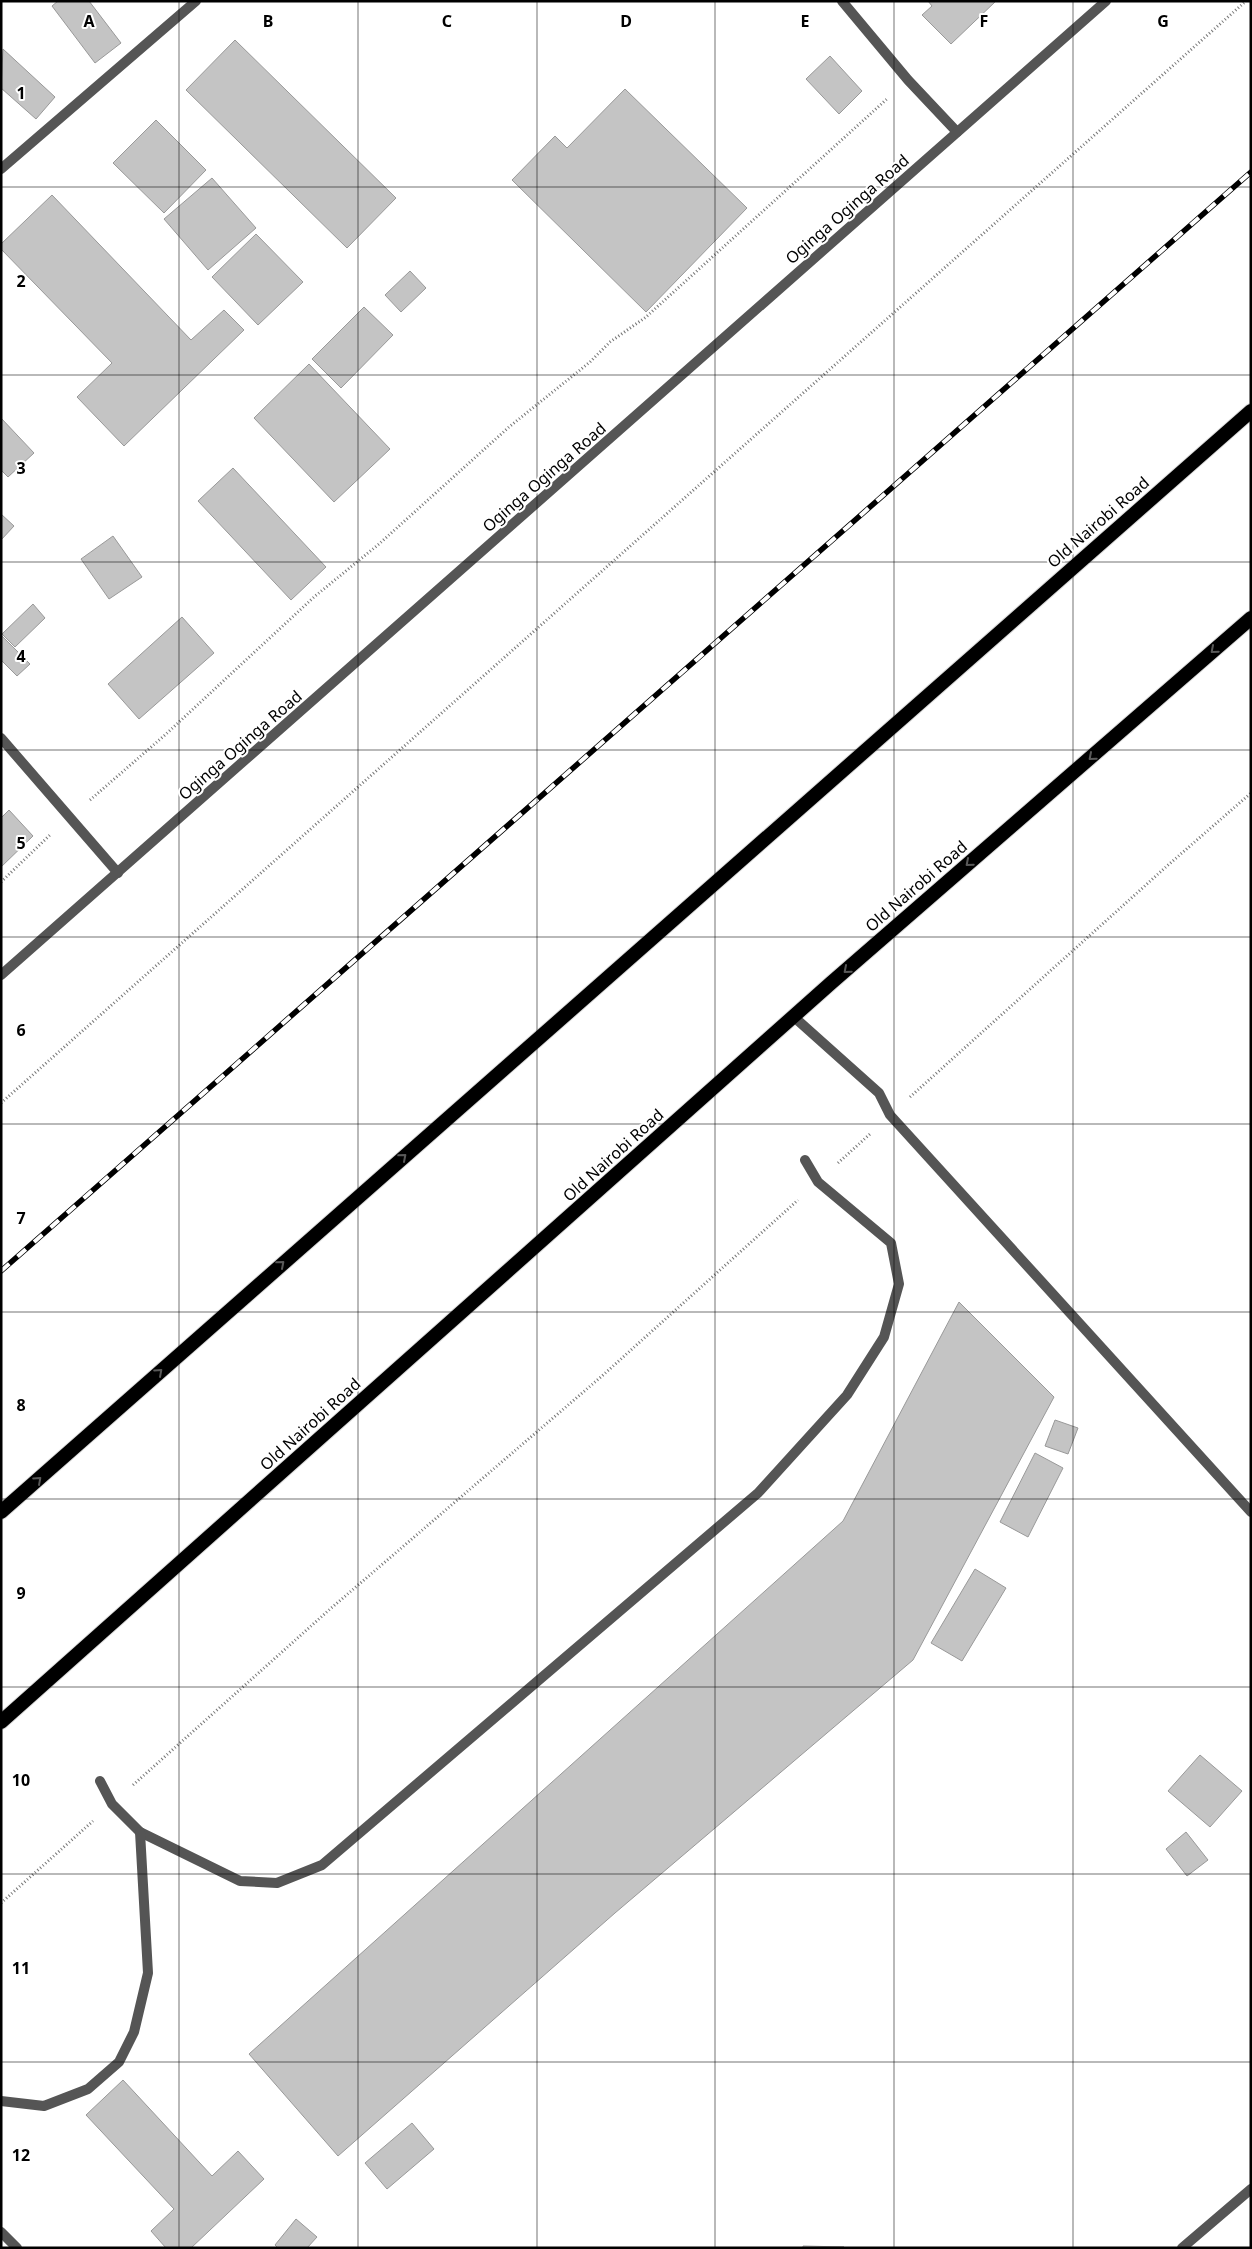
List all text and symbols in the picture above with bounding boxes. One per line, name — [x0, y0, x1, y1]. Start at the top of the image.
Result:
text: A — [83, 10, 95, 32]
text: B — [263, 10, 273, 32]
text: C — [442, 10, 452, 32]
text: D — [620, 10, 632, 32]
text: E — [801, 10, 810, 32]
text: F — [980, 10, 988, 32]
text: G — [1157, 10, 1169, 32]
text: 1 — [16, 82, 26, 104]
street label: Oginga Oginga Road — [780, 149, 914, 269]
text: 2 — [16, 270, 26, 292]
street label: Oginga Oginga Road — [477, 417, 611, 537]
text: 3 — [16, 457, 26, 479]
street label: Old Nairobi Road — [1042, 472, 1154, 572]
one-way arrow — [1211, 644, 1220, 653]
text: 4 — [16, 645, 26, 667]
street label: Oginga Oginga Road — [173, 685, 307, 805]
one-way arrow — [1088, 751, 1097, 760]
text: 5 — [16, 832, 26, 854]
street label: Old Nairobi Road — [860, 836, 972, 936]
one-way arrow — [966, 858, 975, 866]
one-way arrow — [843, 964, 852, 973]
text: 6 — [16, 1019, 26, 1041]
street label: Old Nairobi Road — [558, 1104, 668, 1206]
one-way arrow — [397, 1153, 406, 1162]
text: 7 — [16, 1207, 26, 1229]
one-way arrow — [275, 1261, 284, 1270]
one-way arrow — [154, 1369, 163, 1378]
street label: Old Nairobi Road — [255, 1373, 365, 1475]
text: 8 — [16, 1394, 26, 1416]
one-way arrow — [32, 1477, 41, 1486]
text: 9 — [16, 1582, 26, 1604]
text: 10 — [12, 1769, 30, 1791]
text: 11 — [12, 1957, 30, 1979]
text: 12 — [12, 2144, 30, 2166]

